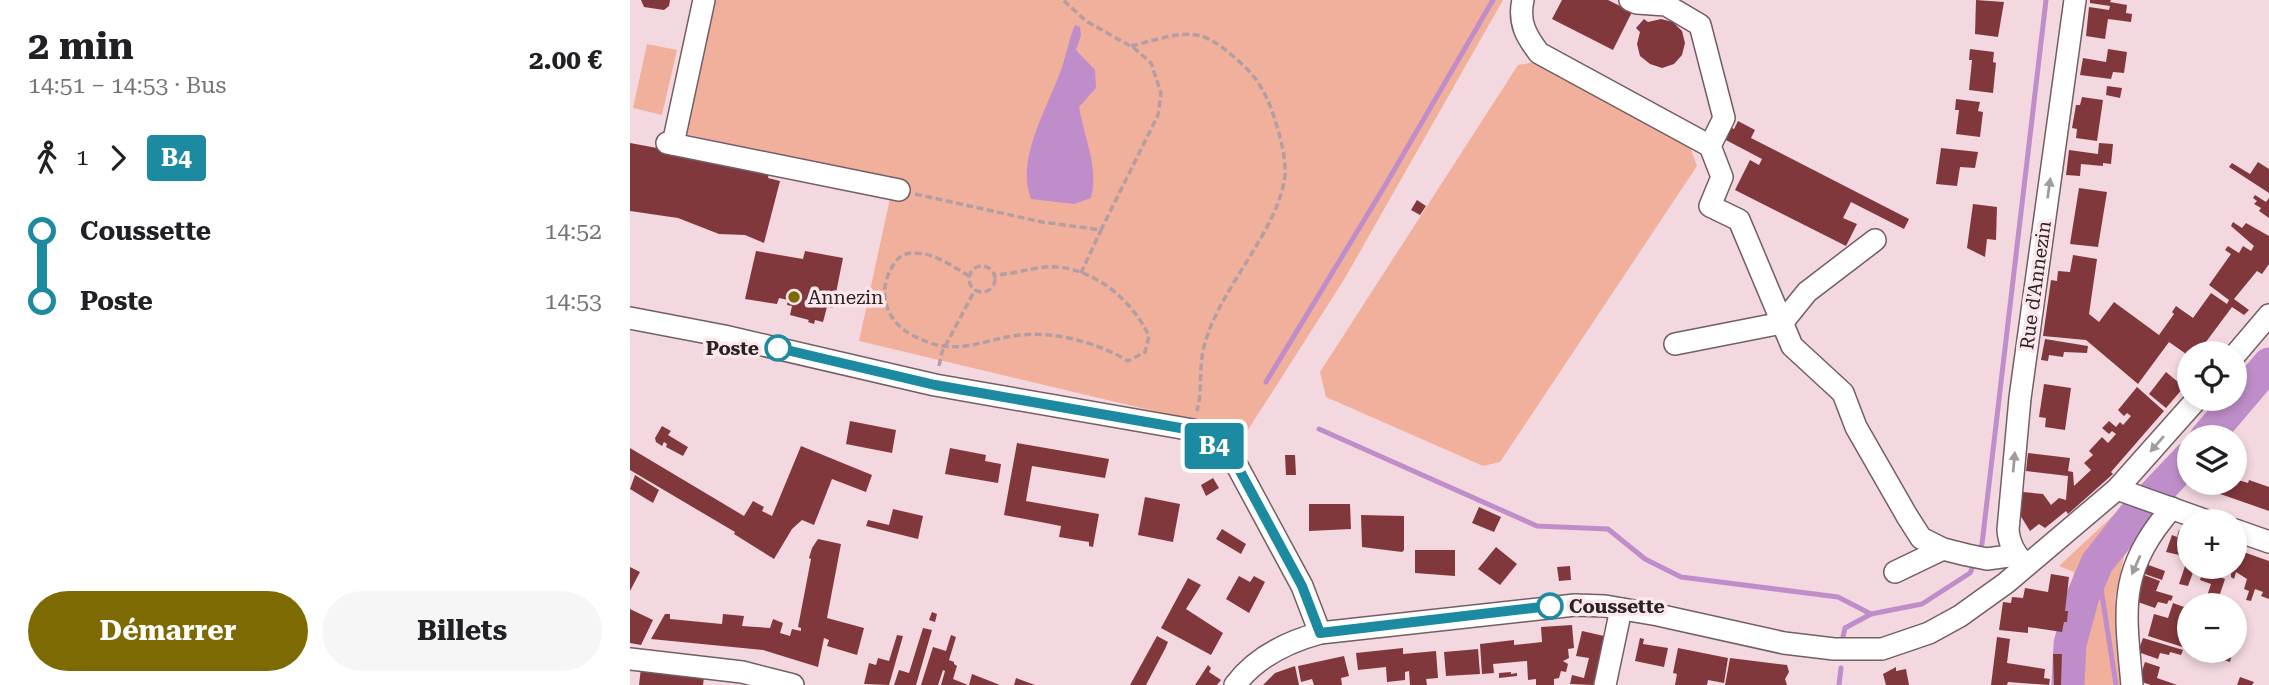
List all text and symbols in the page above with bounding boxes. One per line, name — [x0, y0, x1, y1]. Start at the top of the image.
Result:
text: 2 min — [28, 24, 134, 68]
text: 2.00 € — [529, 45, 602, 75]
text: 14:51 – 14:53 · Bus — [28, 72, 226, 99]
icon: walk — [28, 139, 66, 177]
icon: forward — [99, 139, 137, 177]
text: 1 — [76, 144, 89, 171]
text: B4 — [161, 144, 192, 172]
one-way arrow — [2043, 177, 2054, 199]
text: Coussette — [80, 216, 211, 246]
text: 14:52 — [545, 218, 602, 245]
street label: Rue d'Annezin — [2015, 219, 2056, 351]
text: Poste — [80, 286, 153, 316]
place label: Annezin — [808, 286, 883, 309]
text: 14:53 — [545, 288, 602, 315]
marker: Annezin — [786, 289, 802, 305]
marker: Poste — [765, 335, 791, 361]
place label: Poste — [706, 337, 759, 360]
map controls — [2177, 341, 2247, 663]
button: locate — [2177, 341, 2247, 411]
line badge: B4 — [1182, 423, 1246, 469]
button: layers — [2177, 425, 2247, 495]
text: B4 — [1199, 432, 1229, 460]
one-way arrow — [2150, 436, 2165, 453]
one-way arrow — [2009, 451, 2020, 473]
button: + — [2177, 509, 2247, 579]
one-way arrow — [2130, 555, 2142, 575]
button: Démarrer — [28, 591, 308, 671]
button: Billets — [322, 591, 602, 671]
marker: Coussette — [1537, 593, 1563, 619]
button: − — [2177, 593, 2247, 663]
place label: Coussette — [1569, 595, 1665, 618]

